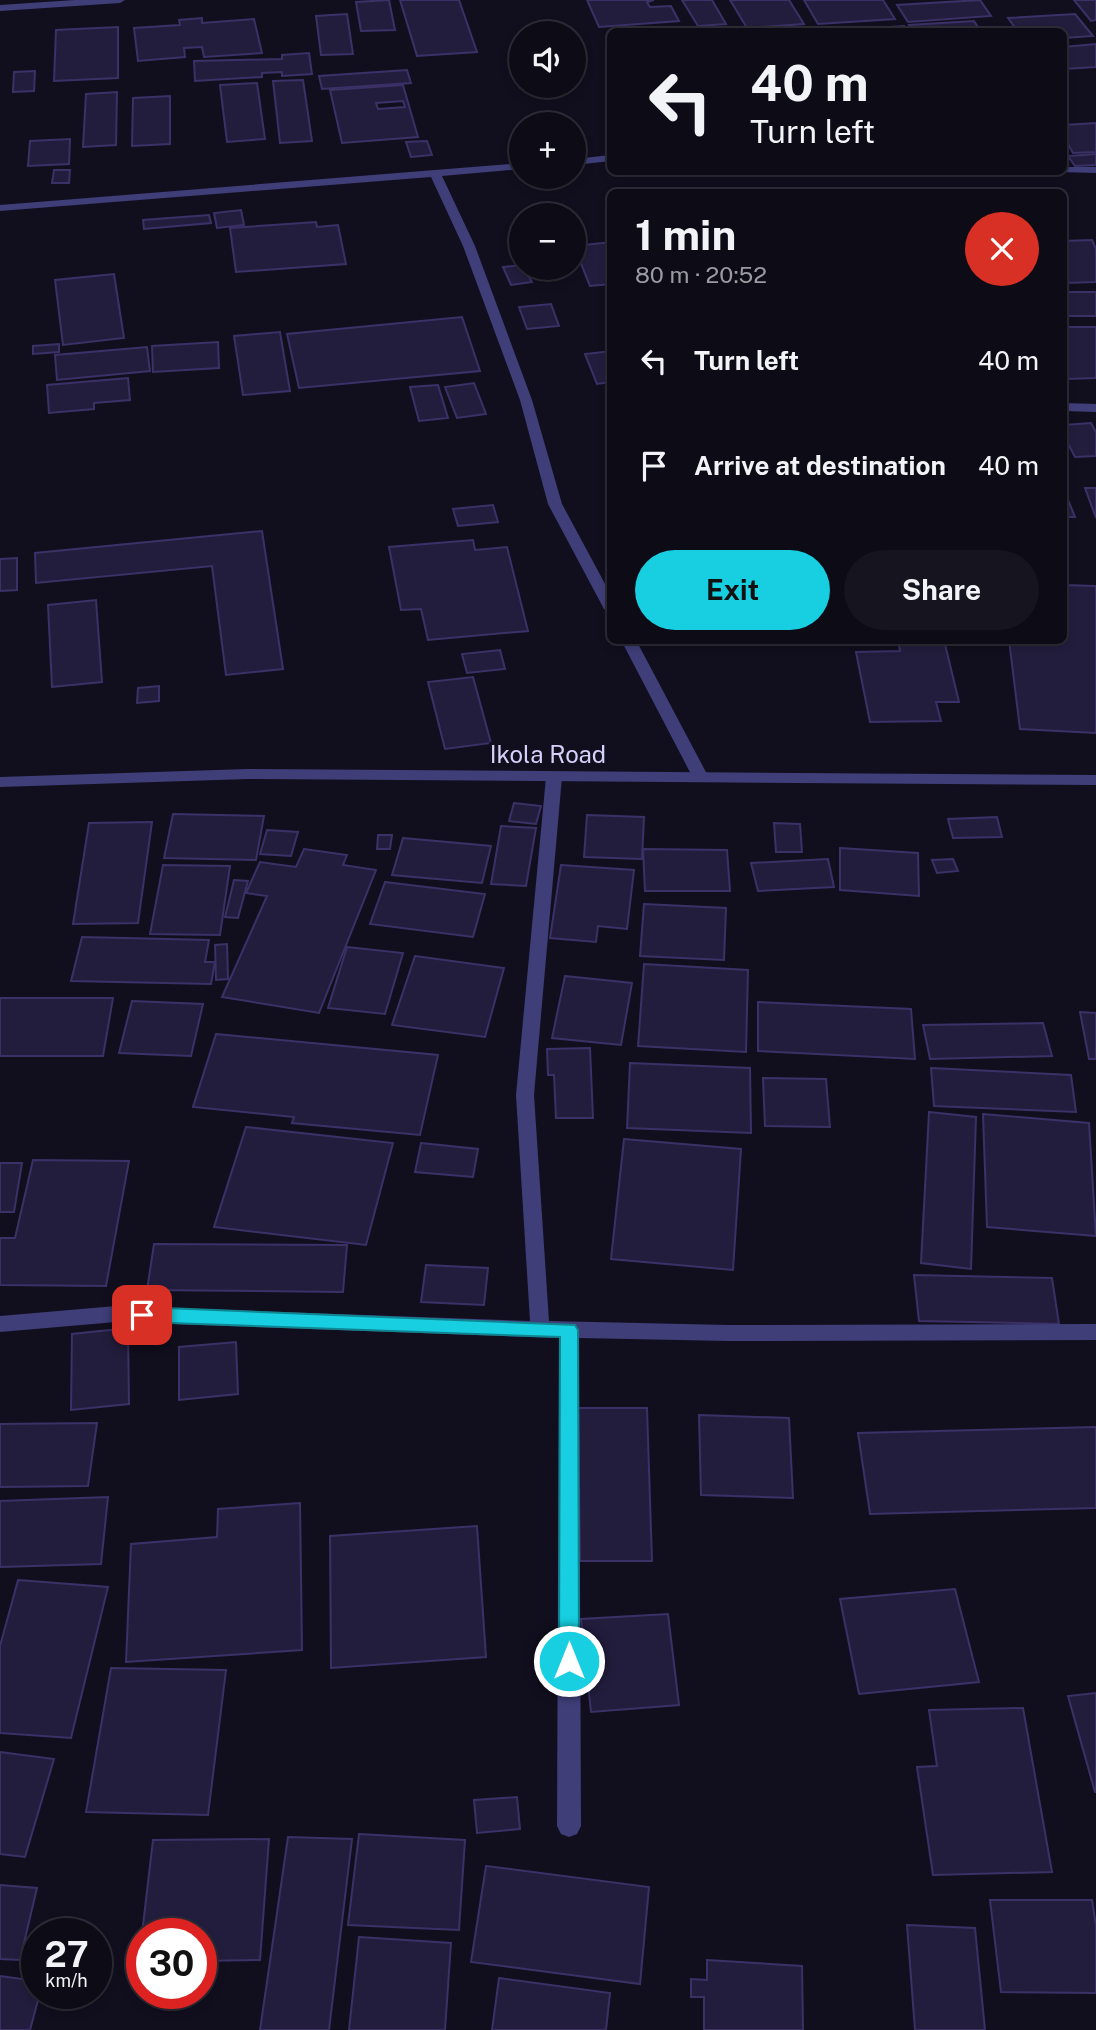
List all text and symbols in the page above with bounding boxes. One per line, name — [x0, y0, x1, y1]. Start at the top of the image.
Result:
map controls — [509, 21, 586, 280]
button: sound — [509, 21, 586, 98]
text: 40 m — [750, 54, 869, 112]
icon: left — [635, 56, 726, 147]
button: + — [509, 112, 586, 189]
text: Turn left — [750, 113, 875, 150]
button: − — [509, 203, 586, 280]
text: 1 min — [635, 210, 736, 259]
button: close — [965, 212, 1039, 286]
text: 80 m · 20:52 — [635, 261, 767, 288]
icon: left — [635, 342, 673, 380]
text: Turn left — [694, 345, 799, 376]
text: 40 m — [978, 345, 1039, 376]
icon: arrive — [635, 447, 673, 485]
text: Arrive at destination — [694, 450, 946, 481]
text: 40 m — [978, 450, 1039, 481]
button: Exit — [635, 550, 830, 630]
button: Share — [844, 550, 1039, 630]
street label: Ikola Road — [490, 740, 606, 768]
pin — [112, 1285, 172, 1345]
icon: arrive — [123, 1296, 161, 1334]
position arrow — [532, 1624, 606, 1698]
speed limit sign: 30 — [126, 1918, 217, 2009]
text: 27 — [44, 1934, 89, 1975]
text: km/h — [45, 1970, 88, 1991]

